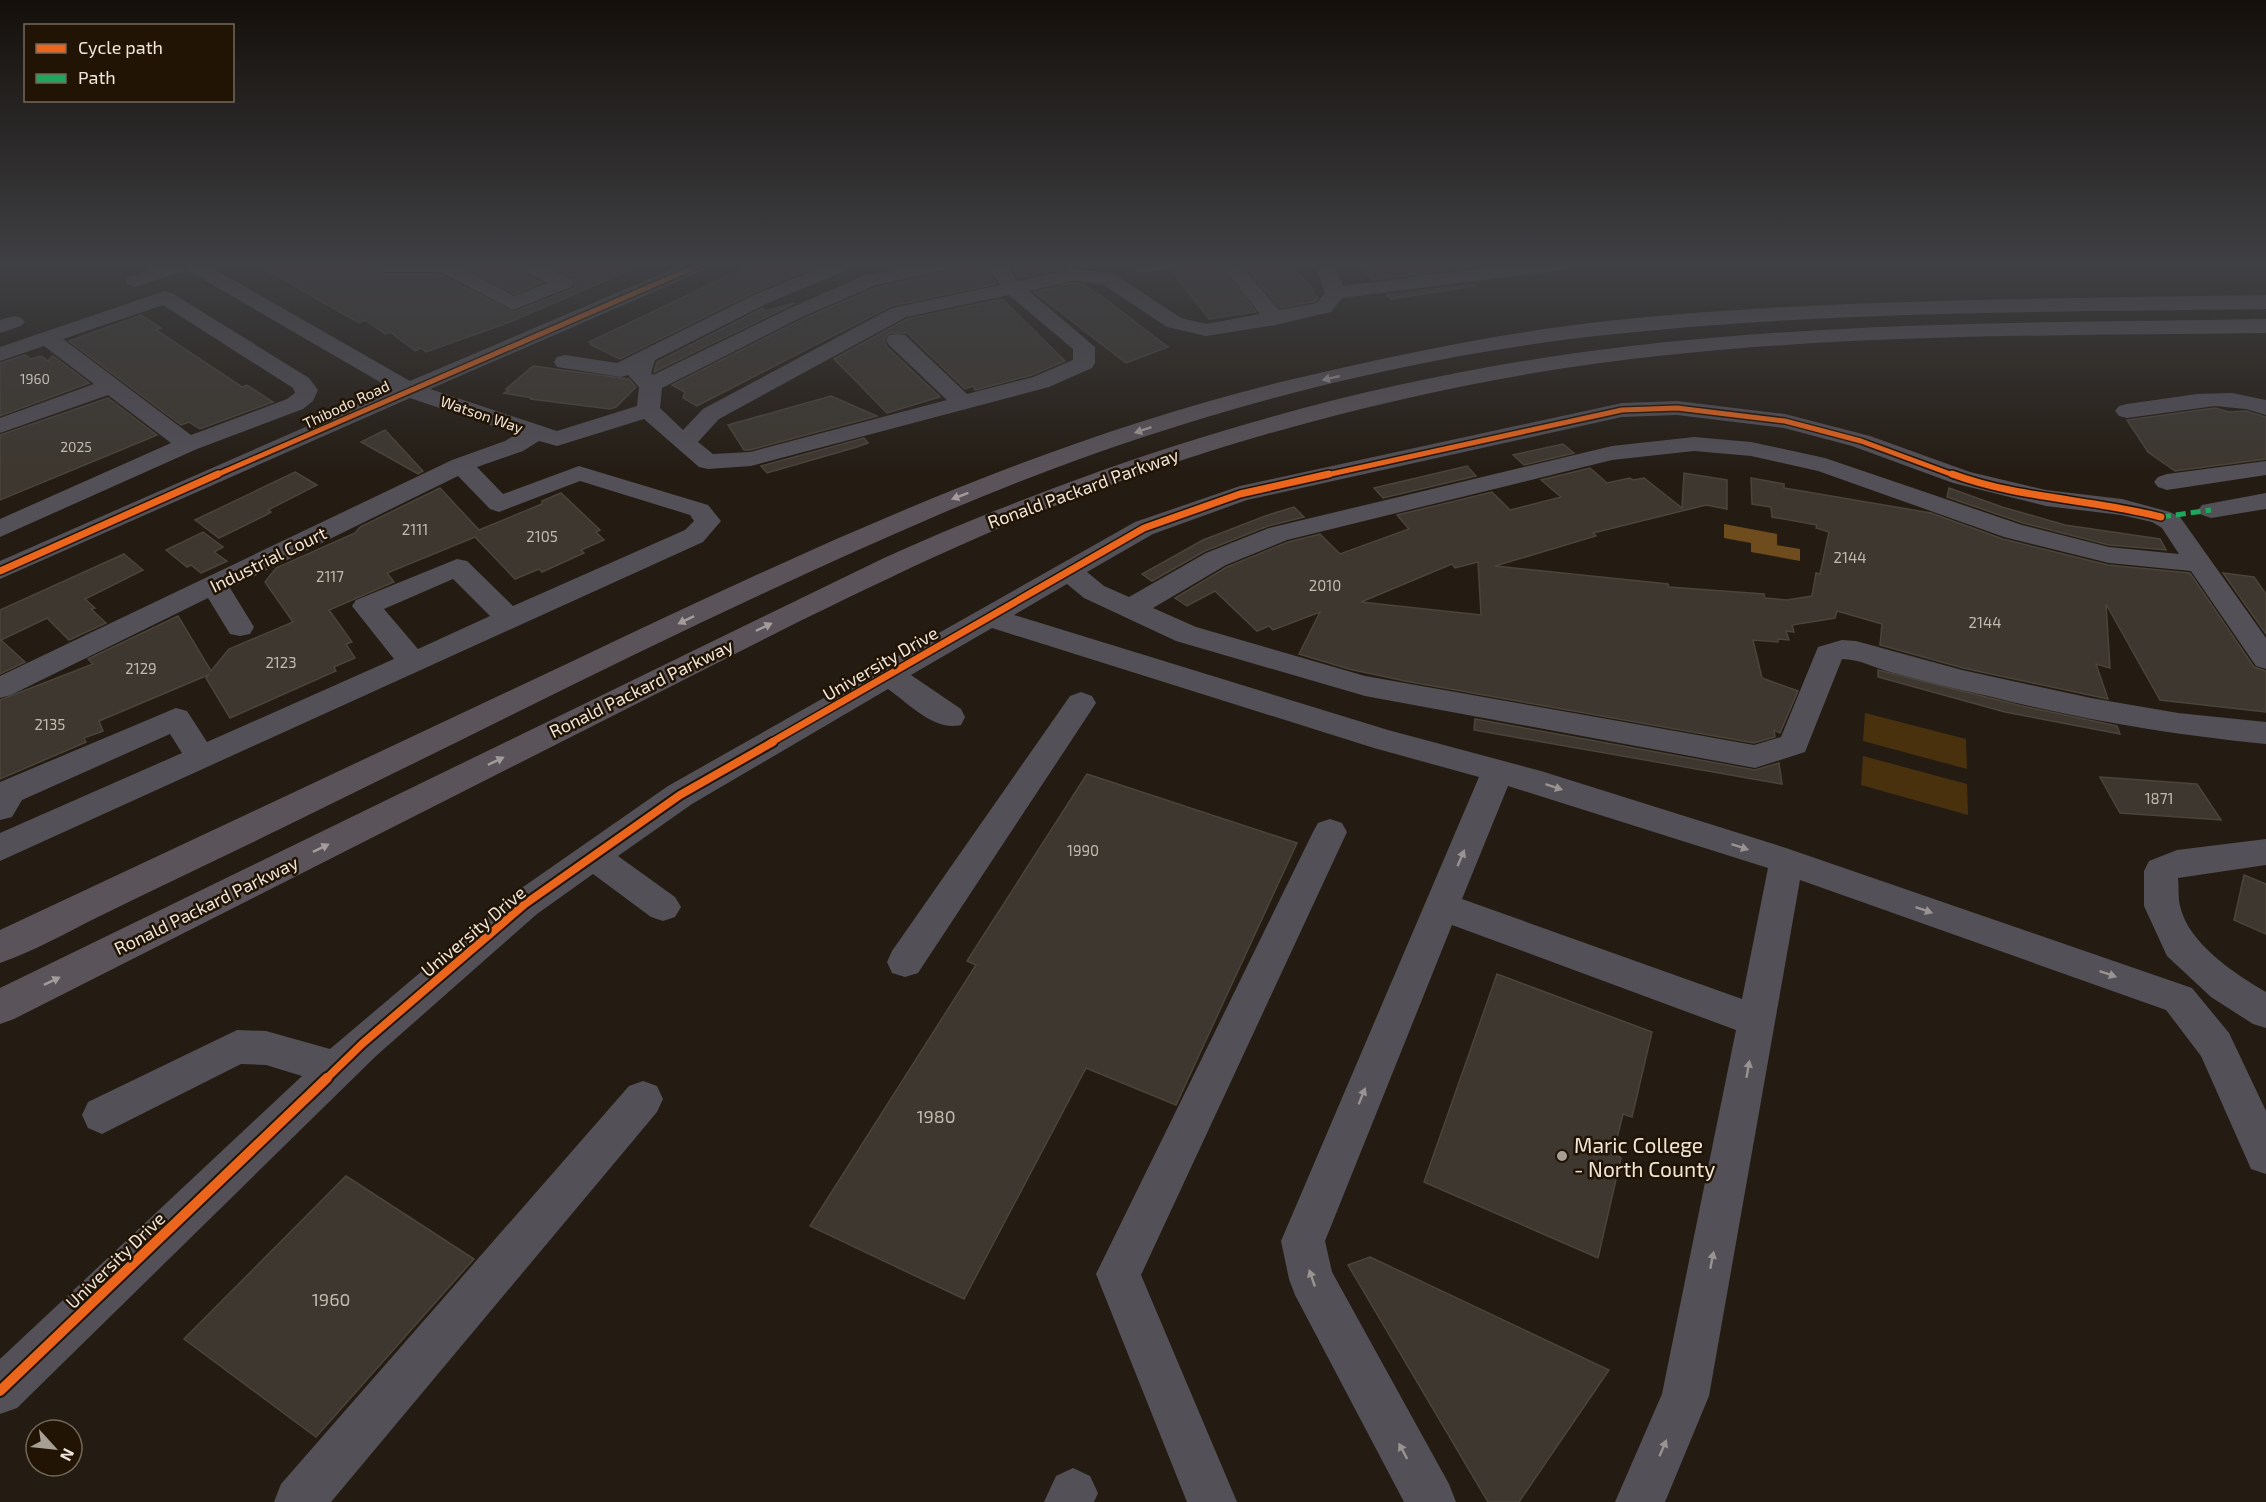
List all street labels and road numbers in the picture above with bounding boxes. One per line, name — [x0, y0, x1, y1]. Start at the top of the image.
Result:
street label: Thibodo Road — [300, 376, 392, 432]
street label: Watson Way — [438, 391, 526, 437]
street label: Ronald Packard Parkway — [984, 443, 1182, 533]
street label: Industrial Court — [206, 521, 330, 597]
street label: University Drive — [818, 621, 942, 705]
street label: Ronald Packard Parkway — [545, 634, 737, 742]
street label: Ronald Packard Parkway — [110, 851, 302, 959]
street label: University Drive — [416, 881, 530, 981]
street label: University Drive — [61, 1207, 169, 1313]

